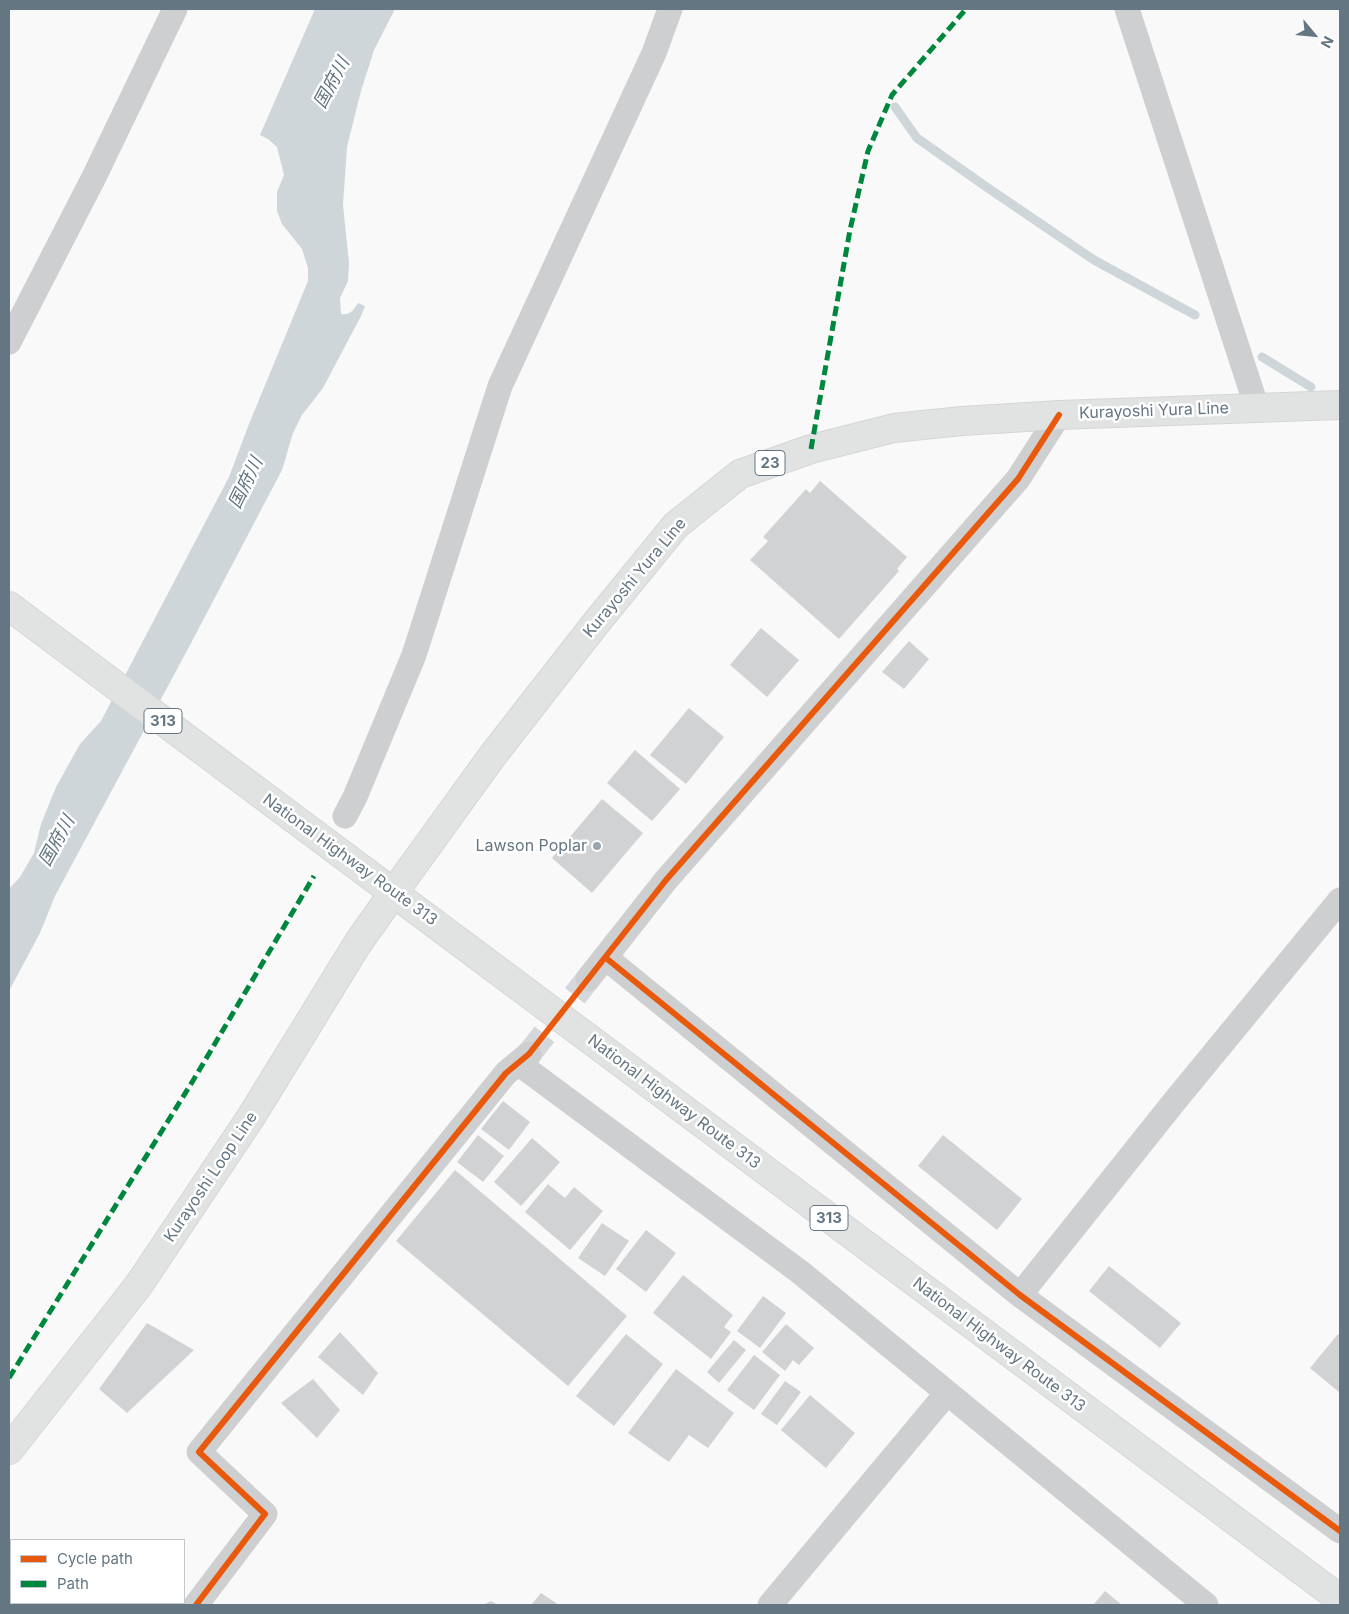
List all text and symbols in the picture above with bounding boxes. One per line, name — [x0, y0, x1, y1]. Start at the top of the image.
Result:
north arrow — [1289, 10, 1339, 60]
text: N — [1318, 34, 1338, 51]
water label: 国府川 — [310, 54, 354, 112]
street label: Kurayoshi Yura Line — [1079, 399, 1229, 423]
road number: 23 — [755, 450, 785, 476]
water label: 国府川 — [224, 454, 268, 512]
street label: Kurayoshi Yura Line — [579, 514, 691, 642]
road number: 313 — [144, 708, 182, 734]
street label: National Highway Route 313 — [259, 790, 441, 930]
water label: 国府川 — [34, 812, 80, 870]
place label: Lawson Poplar — [475, 836, 587, 856]
marker: Lawson Poplar — [591, 840, 603, 852]
street label: National Highway Route 313 — [584, 1031, 764, 1173]
street label: Kurayoshi Loop Line — [160, 1108, 262, 1246]
road number: 313 — [810, 1206, 848, 1230]
street label: National Highway Route 313 — [909, 1274, 1089, 1416]
legend — [10, 1539, 185, 1604]
text: Cycle path — [57, 1549, 133, 1568]
text: Path — [57, 1574, 89, 1593]

